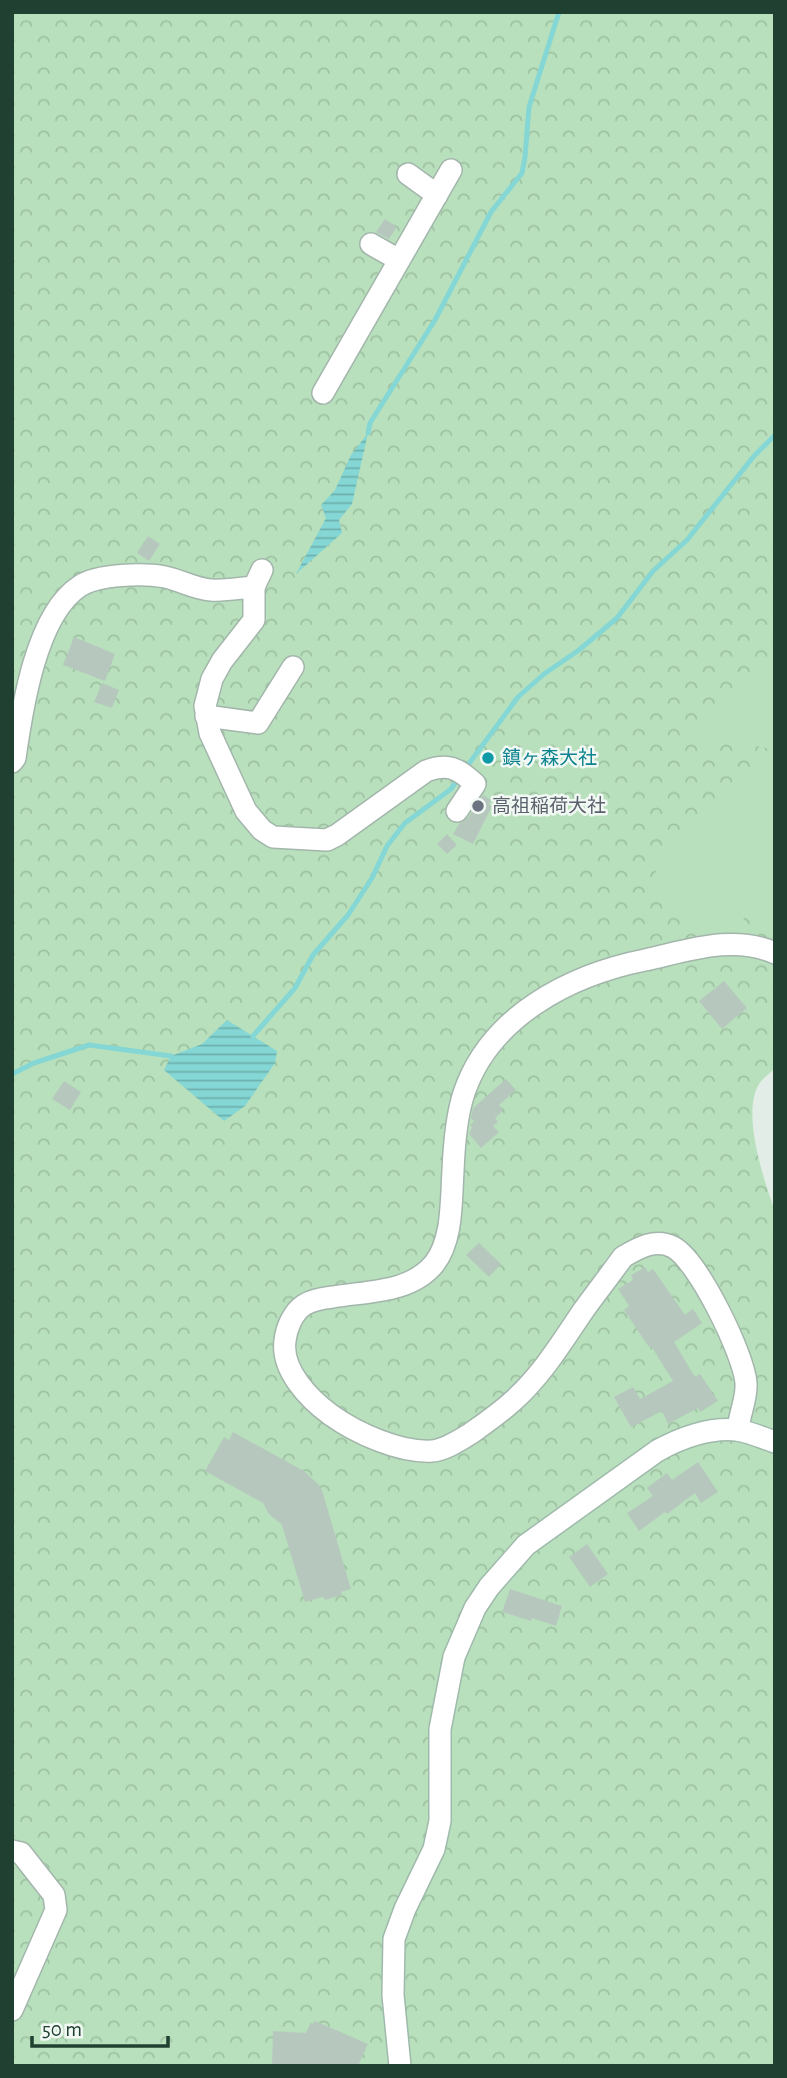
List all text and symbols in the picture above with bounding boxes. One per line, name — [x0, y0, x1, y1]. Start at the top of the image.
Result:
place label: 鎮ヶ森大社 — [502, 747, 597, 768]
marker: 鎮ヶ森大社 — [480, 750, 496, 766]
place label: 高祖稲荷大社 — [492, 795, 606, 816]
marker: 高祖稲荷大社 — [470, 798, 486, 814]
scale bar — [32, 2004, 168, 2048]
text: 50 m — [42, 2019, 82, 2040]

